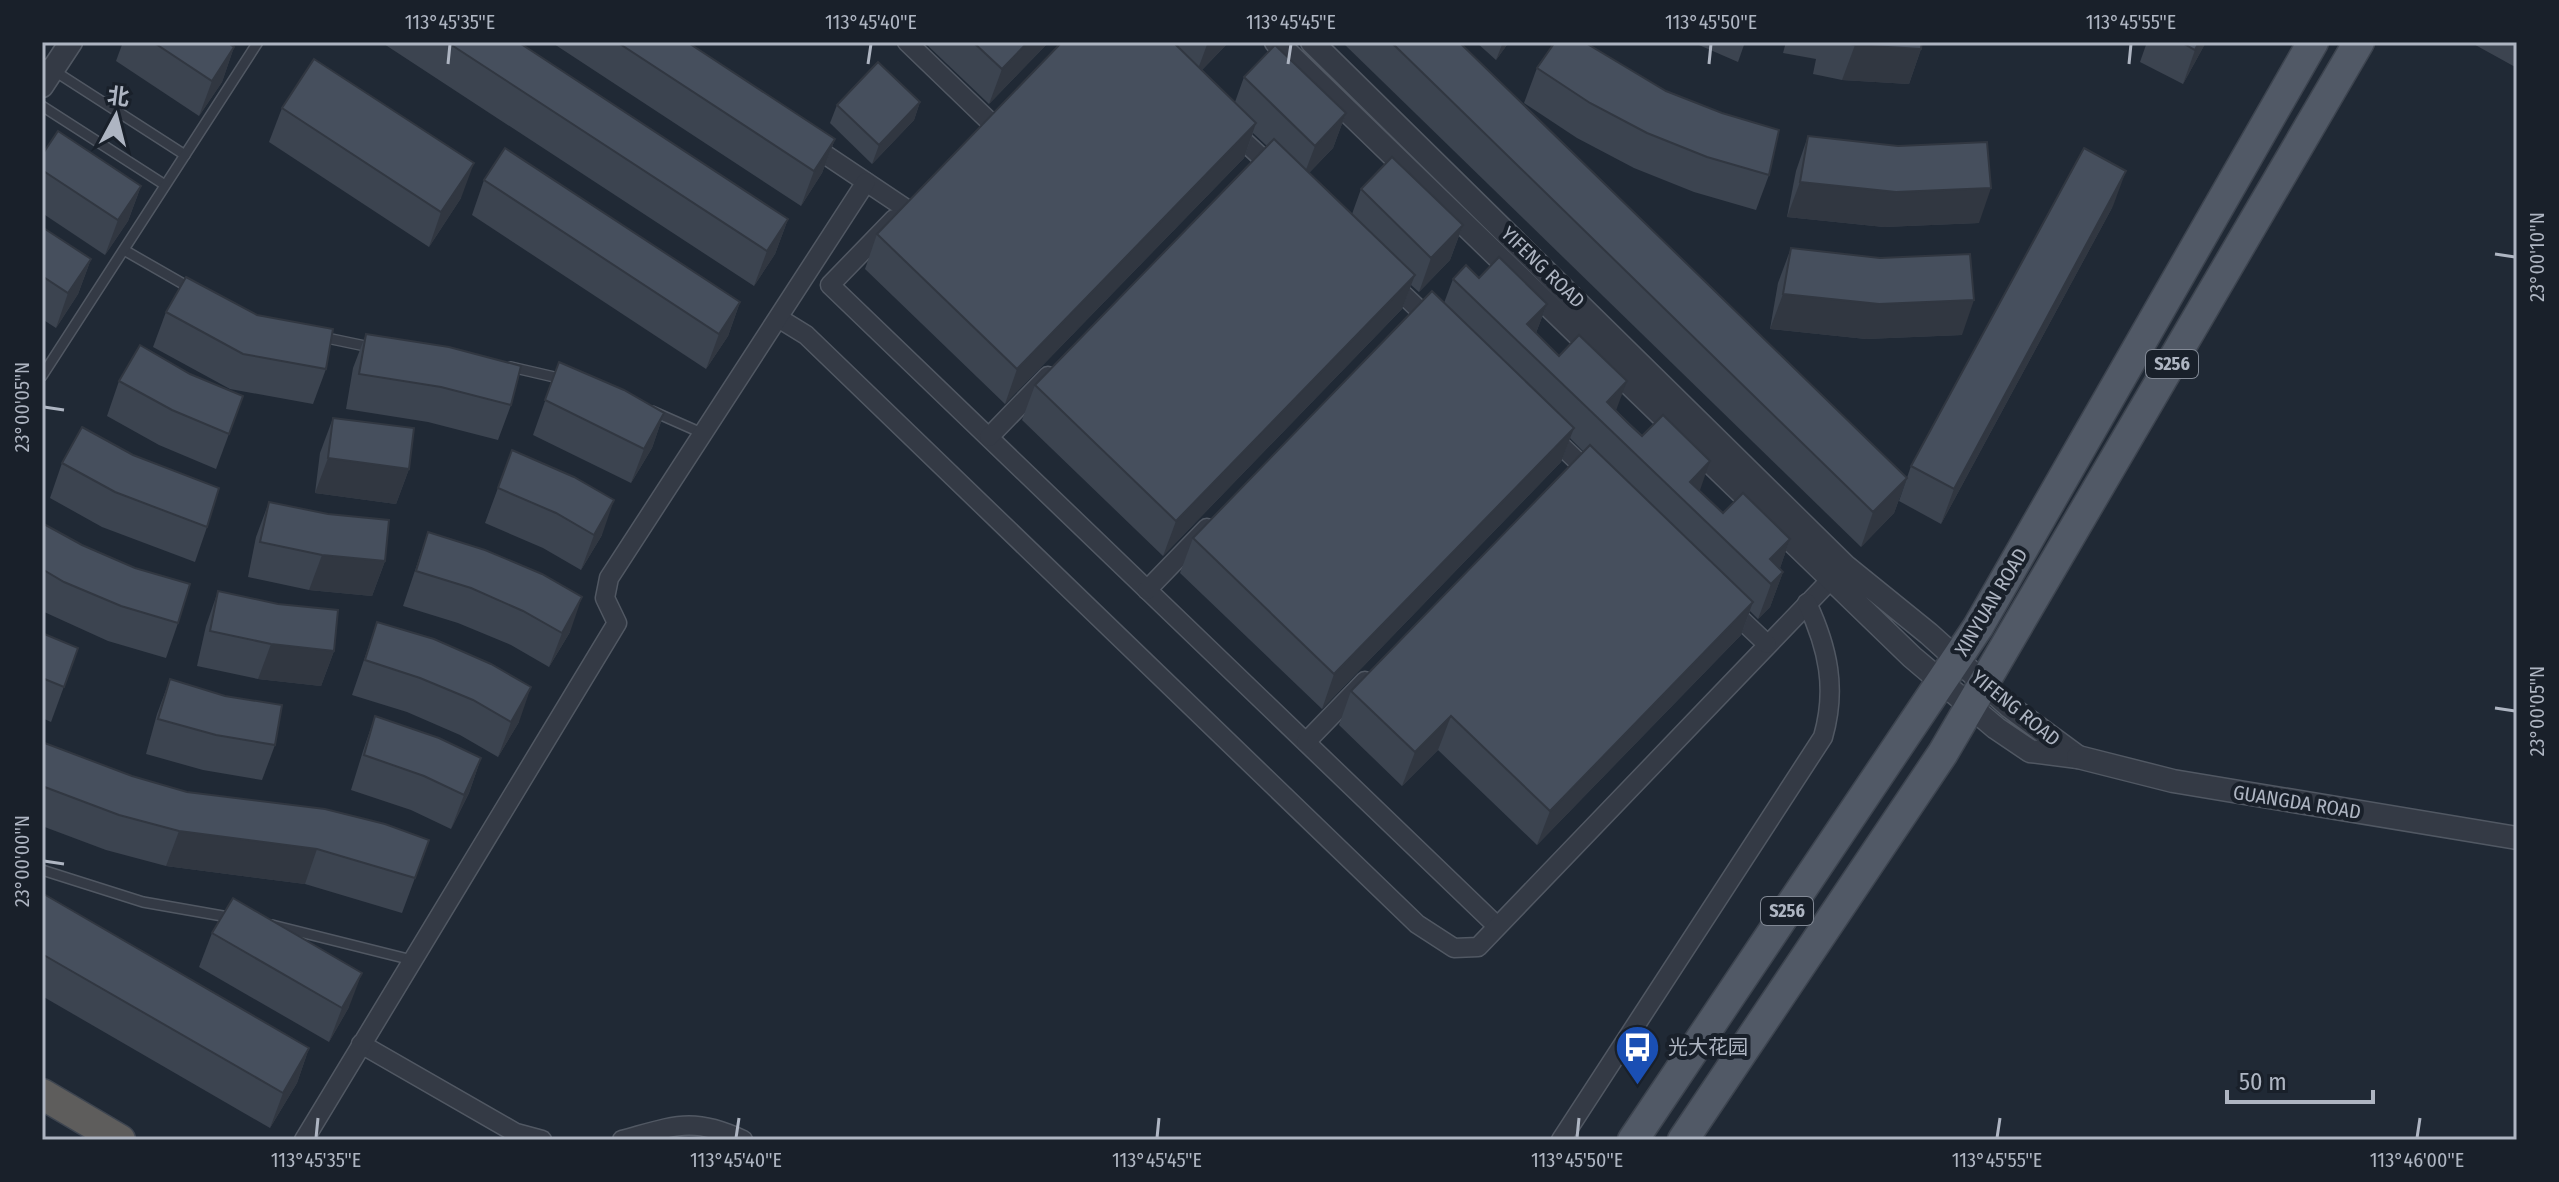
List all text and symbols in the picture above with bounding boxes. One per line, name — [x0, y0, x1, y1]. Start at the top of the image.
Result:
text: 113°45'35"E — [405, 10, 495, 34]
text: 113°45'40"E — [825, 10, 917, 34]
text: 113°45'45"E — [1246, 10, 1336, 34]
text: 113°45'50"E — [1665, 10, 1757, 34]
text: 113°45'55"E — [2086, 10, 2176, 34]
north arrow — [76, 76, 156, 156]
text: 北 — [106, 82, 131, 111]
text: 23°00'10"N — [2525, 212, 2549, 302]
street label: YIFENG ROAD — [1496, 221, 1590, 313]
road number: S256 — [2146, 350, 2198, 378]
text: 23°00'05"N — [10, 362, 34, 452]
street label: XINYUAN ROAD — [1949, 544, 2033, 660]
street label: YIFENG ROAD — [1967, 665, 2065, 751]
text: 23°00'05"N — [2525, 666, 2549, 756]
street label: GUANGDA ROAD — [2231, 780, 2363, 824]
text: 23°00'00"N — [10, 815, 34, 907]
road number: S256 — [1761, 897, 1813, 925]
bus stop icon: 光大花园 — [1613, 1023, 1661, 1086]
place label: 光大花园 — [1668, 1035, 1748, 1059]
scale bar — [2227, 1054, 2373, 1104]
text: 50 m — [2239, 1068, 2287, 1096]
text: 113°45'35"E — [271, 1148, 361, 1172]
text: 113°45'40"E — [690, 1148, 782, 1172]
text: 113°45'45"E — [1112, 1148, 1202, 1172]
text: 113°45'50"E — [1531, 1148, 1623, 1172]
text: 113°45'55"E — [1952, 1148, 2042, 1172]
text: 113°46'00"E — [2370, 1148, 2464, 1172]

